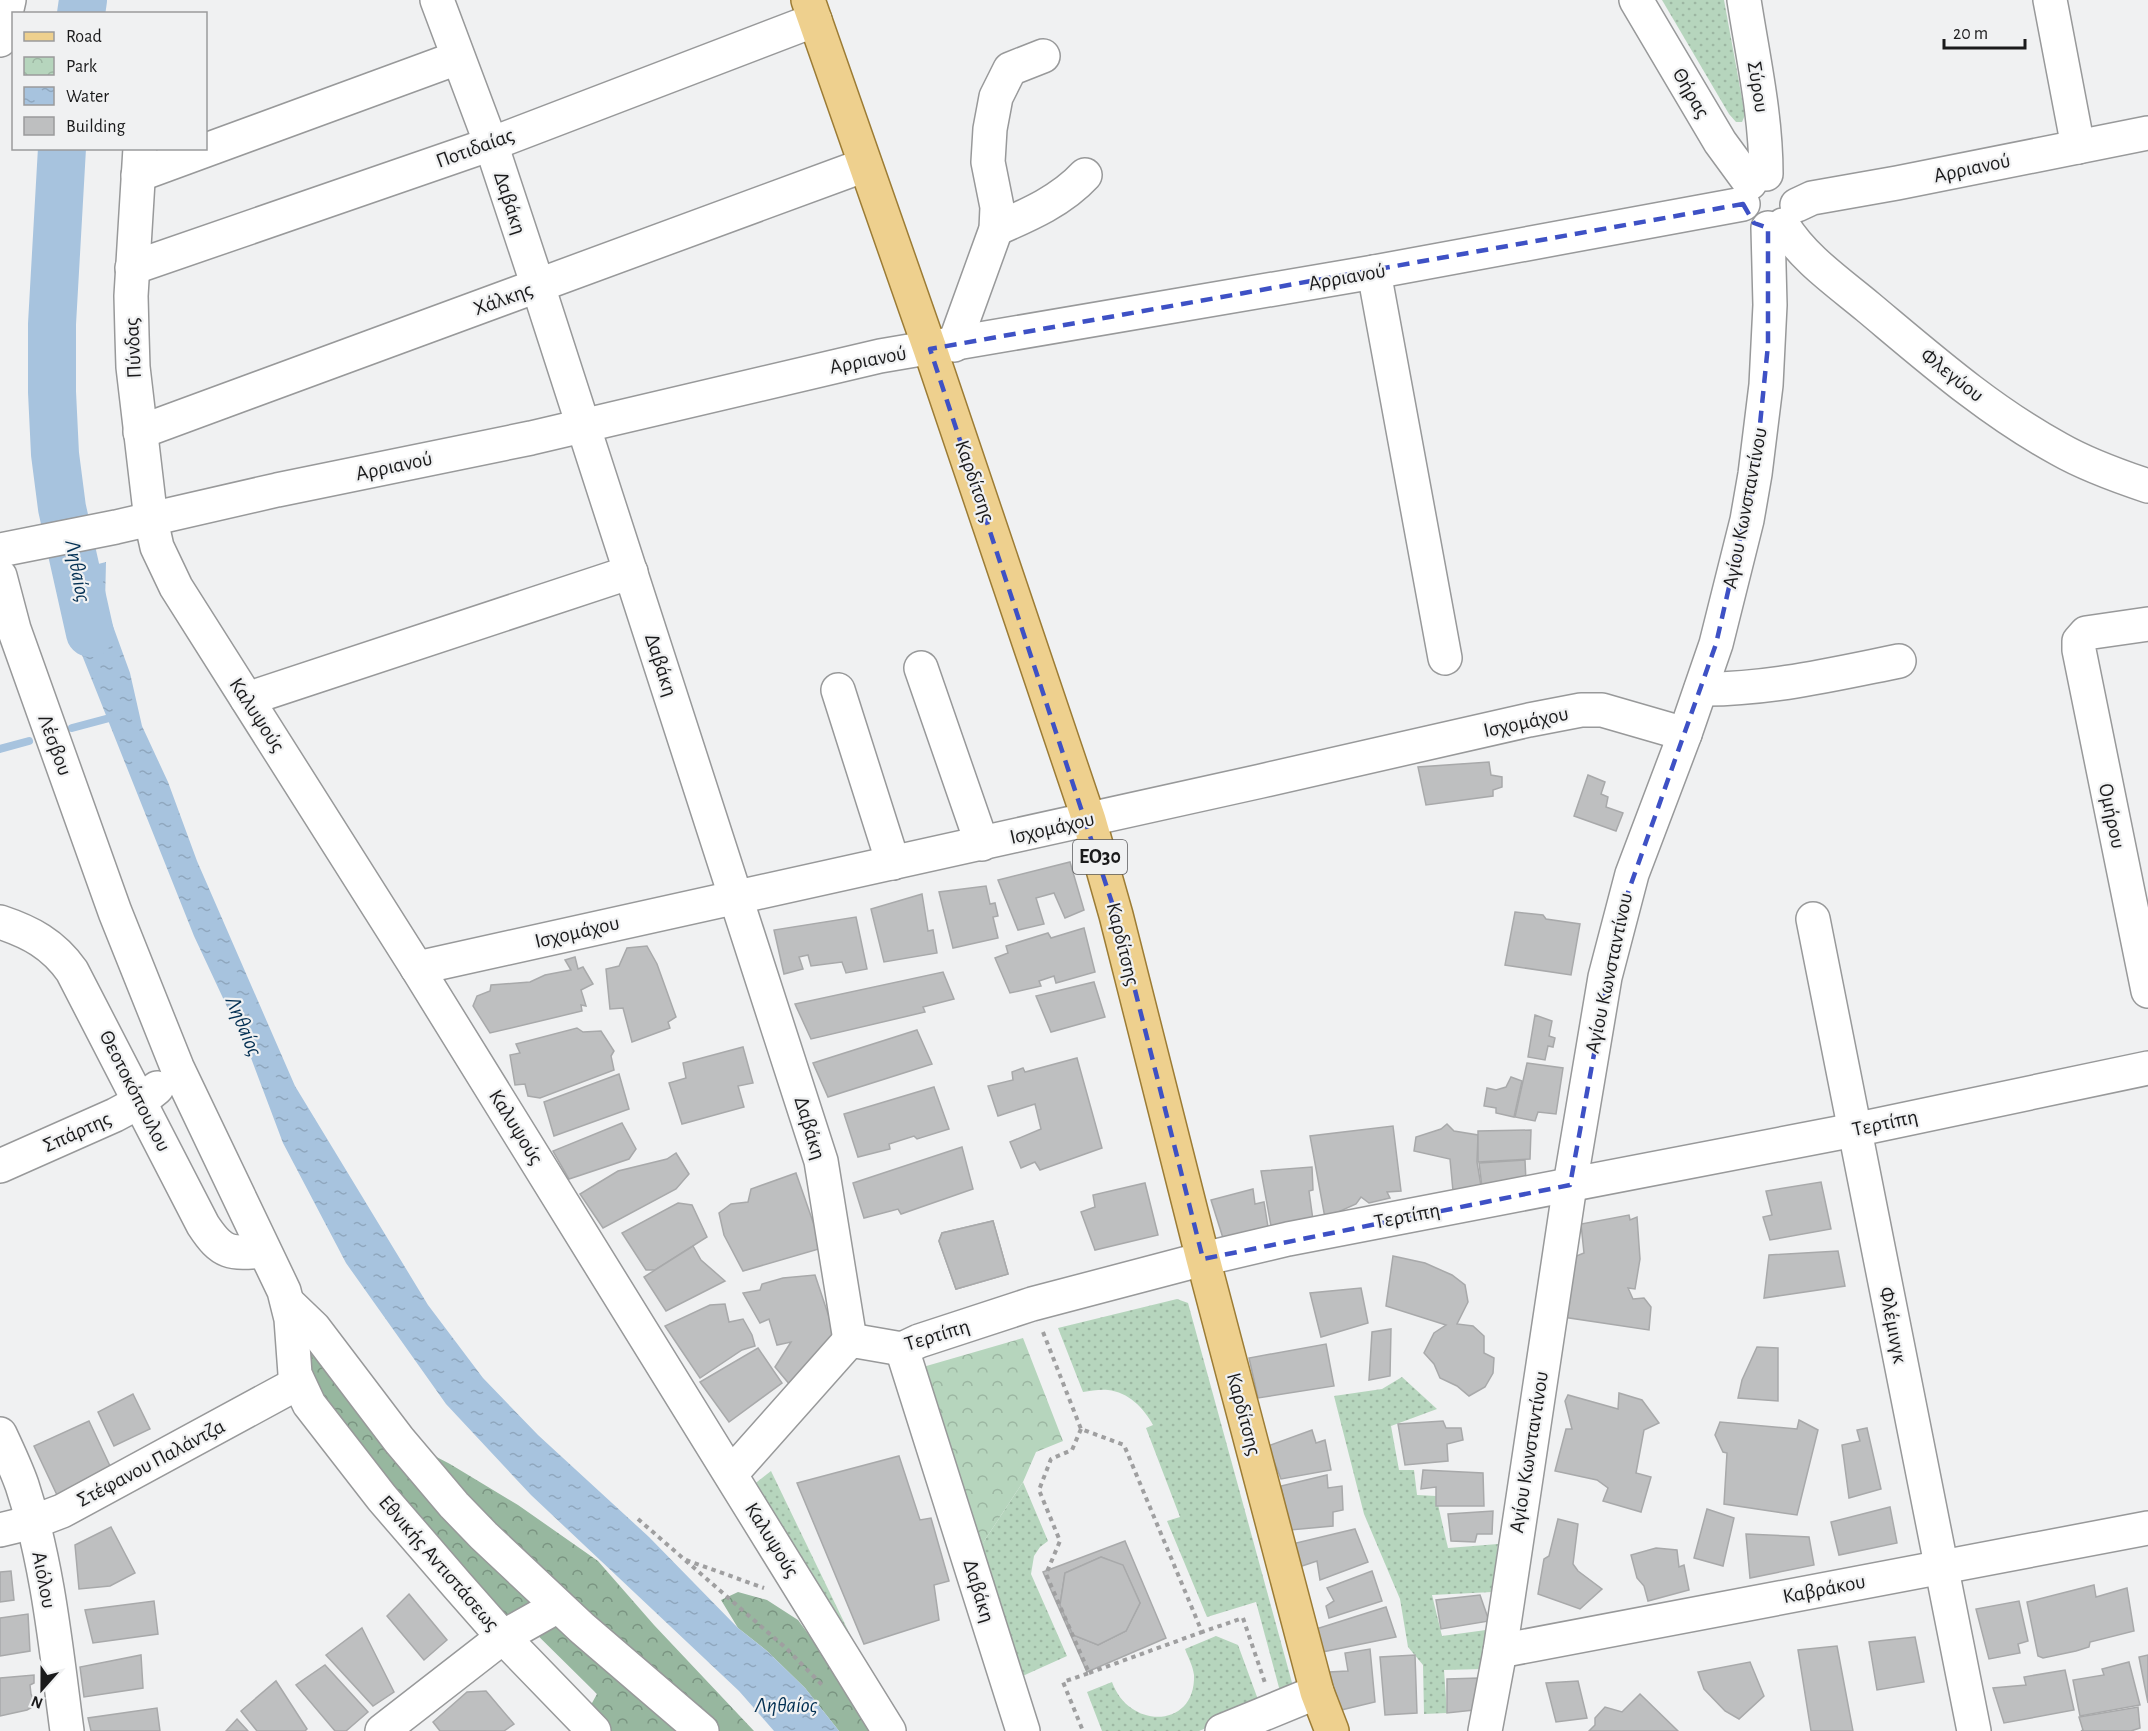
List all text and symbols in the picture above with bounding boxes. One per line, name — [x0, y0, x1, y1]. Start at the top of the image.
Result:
legend — [12, 12, 207, 150]
scale bar — [1944, 12, 2025, 50]
text: 20 m — [1953, 25, 1988, 43]
text: Road — [66, 28, 102, 46]
text: Park — [66, 58, 98, 76]
street label: Σύρου — [1744, 60, 1772, 114]
street label: Θήρας — [1668, 64, 1714, 122]
text: Water — [66, 88, 109, 106]
text: Building — [66, 118, 126, 136]
street label: Ποτιδαίας — [433, 124, 517, 172]
street label: Αρριανού — [1932, 150, 2012, 186]
street label: Δαβάκη — [490, 169, 530, 237]
street label: Αρριανού — [1307, 260, 1387, 294]
street label: Χάλκης — [471, 279, 535, 319]
street label: Πύνδας — [121, 317, 145, 379]
street label: Αρριανού — [828, 342, 908, 378]
street label: Φλεγύου — [1916, 344, 1988, 406]
street label: Αγίου Κωνσταντίνου — [1719, 426, 1771, 590]
street label: Καρδίτσης — [951, 437, 999, 525]
street label: Αρριανού — [354, 448, 434, 484]
water label: Ληθαίος — [61, 537, 95, 604]
street label: Δαβάκη — [641, 631, 681, 699]
street label: Καλυψούς — [225, 674, 289, 756]
street label: Ισχομάχου — [1482, 703, 1570, 741]
street label: Λέσβου — [34, 712, 76, 778]
street label: Ομήρου — [2095, 782, 2129, 850]
street label: Ισχομάχου — [1008, 808, 1096, 848]
road number: ΕΟ30 — [1073, 840, 1127, 874]
street label: Αγίου Κωνσταντίνου — [1582, 891, 1636, 1055]
street label: Καρδίτσης — [1103, 900, 1143, 988]
street label: Ισχομάχου — [533, 912, 621, 952]
water label: Ληθαίος — [221, 992, 267, 1059]
street label: Θεοτοκόπουλου — [95, 1027, 175, 1155]
street label: Καλυψούς — [485, 1086, 547, 1168]
street label: Δαβάκη — [790, 1094, 830, 1162]
street label: Τερτίπη — [1850, 1106, 1920, 1140]
street label: Σπάρτης — [40, 1108, 114, 1156]
street label: Τερτίπη — [1372, 1199, 1442, 1233]
street label: Φλέμινγκ — [1875, 1285, 1911, 1366]
street label: Τερτίπη — [902, 1315, 972, 1355]
street label: Καρδίτσης — [1223, 1370, 1265, 1458]
street label: Αγίου Κωνσταντίνου — [1506, 1370, 1552, 1534]
street label: Στέφανου Παλάντζα — [74, 1415, 228, 1511]
street label: Εθνικής Αντιστάσεως — [375, 1491, 503, 1635]
street label: Καλυψούς — [741, 1499, 803, 1581]
street label: Αιόλου — [28, 1550, 60, 1610]
street label: Δαβάκη — [959, 1557, 999, 1625]
street label: Καβράκου — [1781, 1571, 1867, 1607]
north arrow — [12, 1659, 72, 1719]
text: N — [29, 1693, 45, 1712]
water label: Ληθαίος — [754, 1694, 818, 1716]

